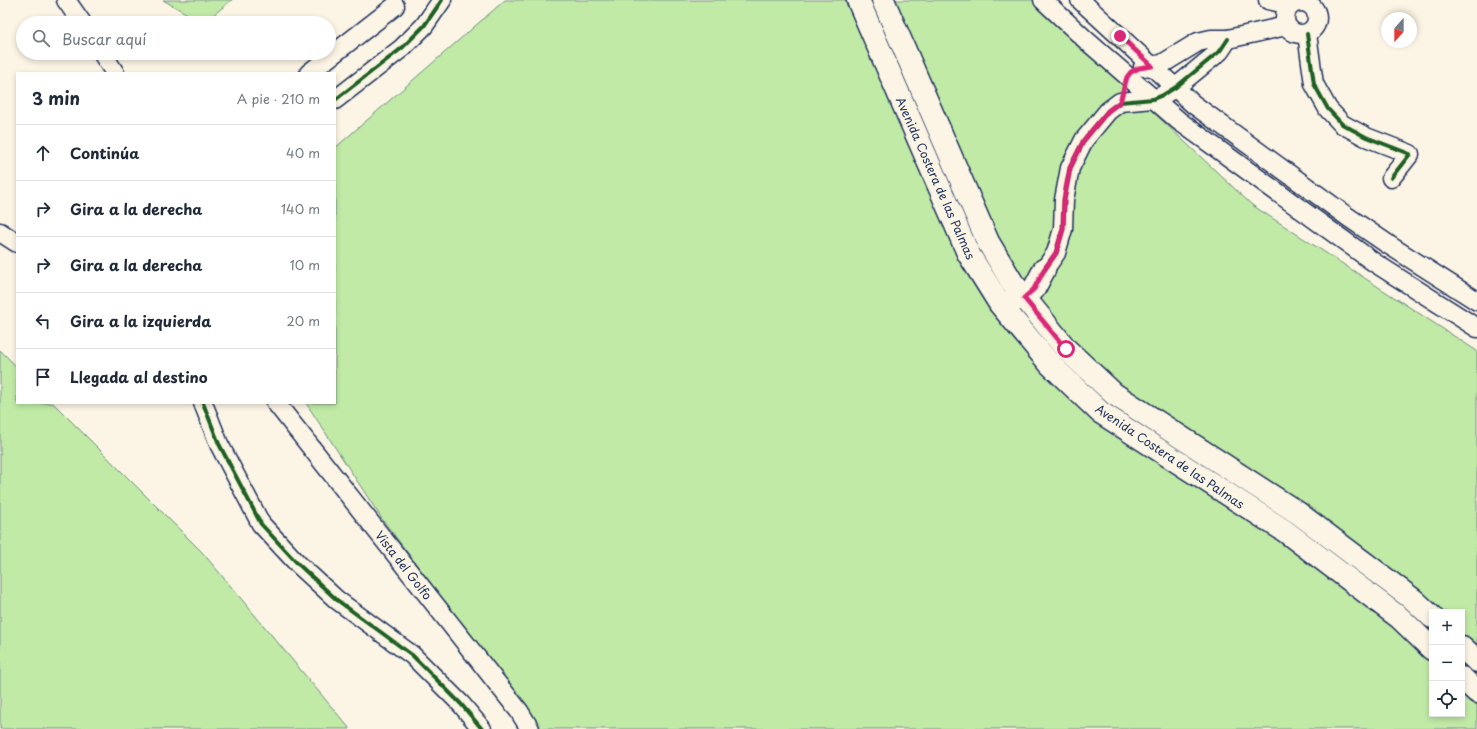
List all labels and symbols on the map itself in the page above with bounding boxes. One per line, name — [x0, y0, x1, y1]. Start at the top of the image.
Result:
north arrow — [1381, 12, 1417, 48]
route end — [1111, 27, 1129, 45]
street label: Avenida Costera de las Palmas — [892, 94, 980, 263]
route start — [1057, 340, 1075, 358]
street label: Avenida Costera de las Palmas — [1092, 399, 1248, 513]
street label: Vista del Golfo — [371, 527, 437, 604]

